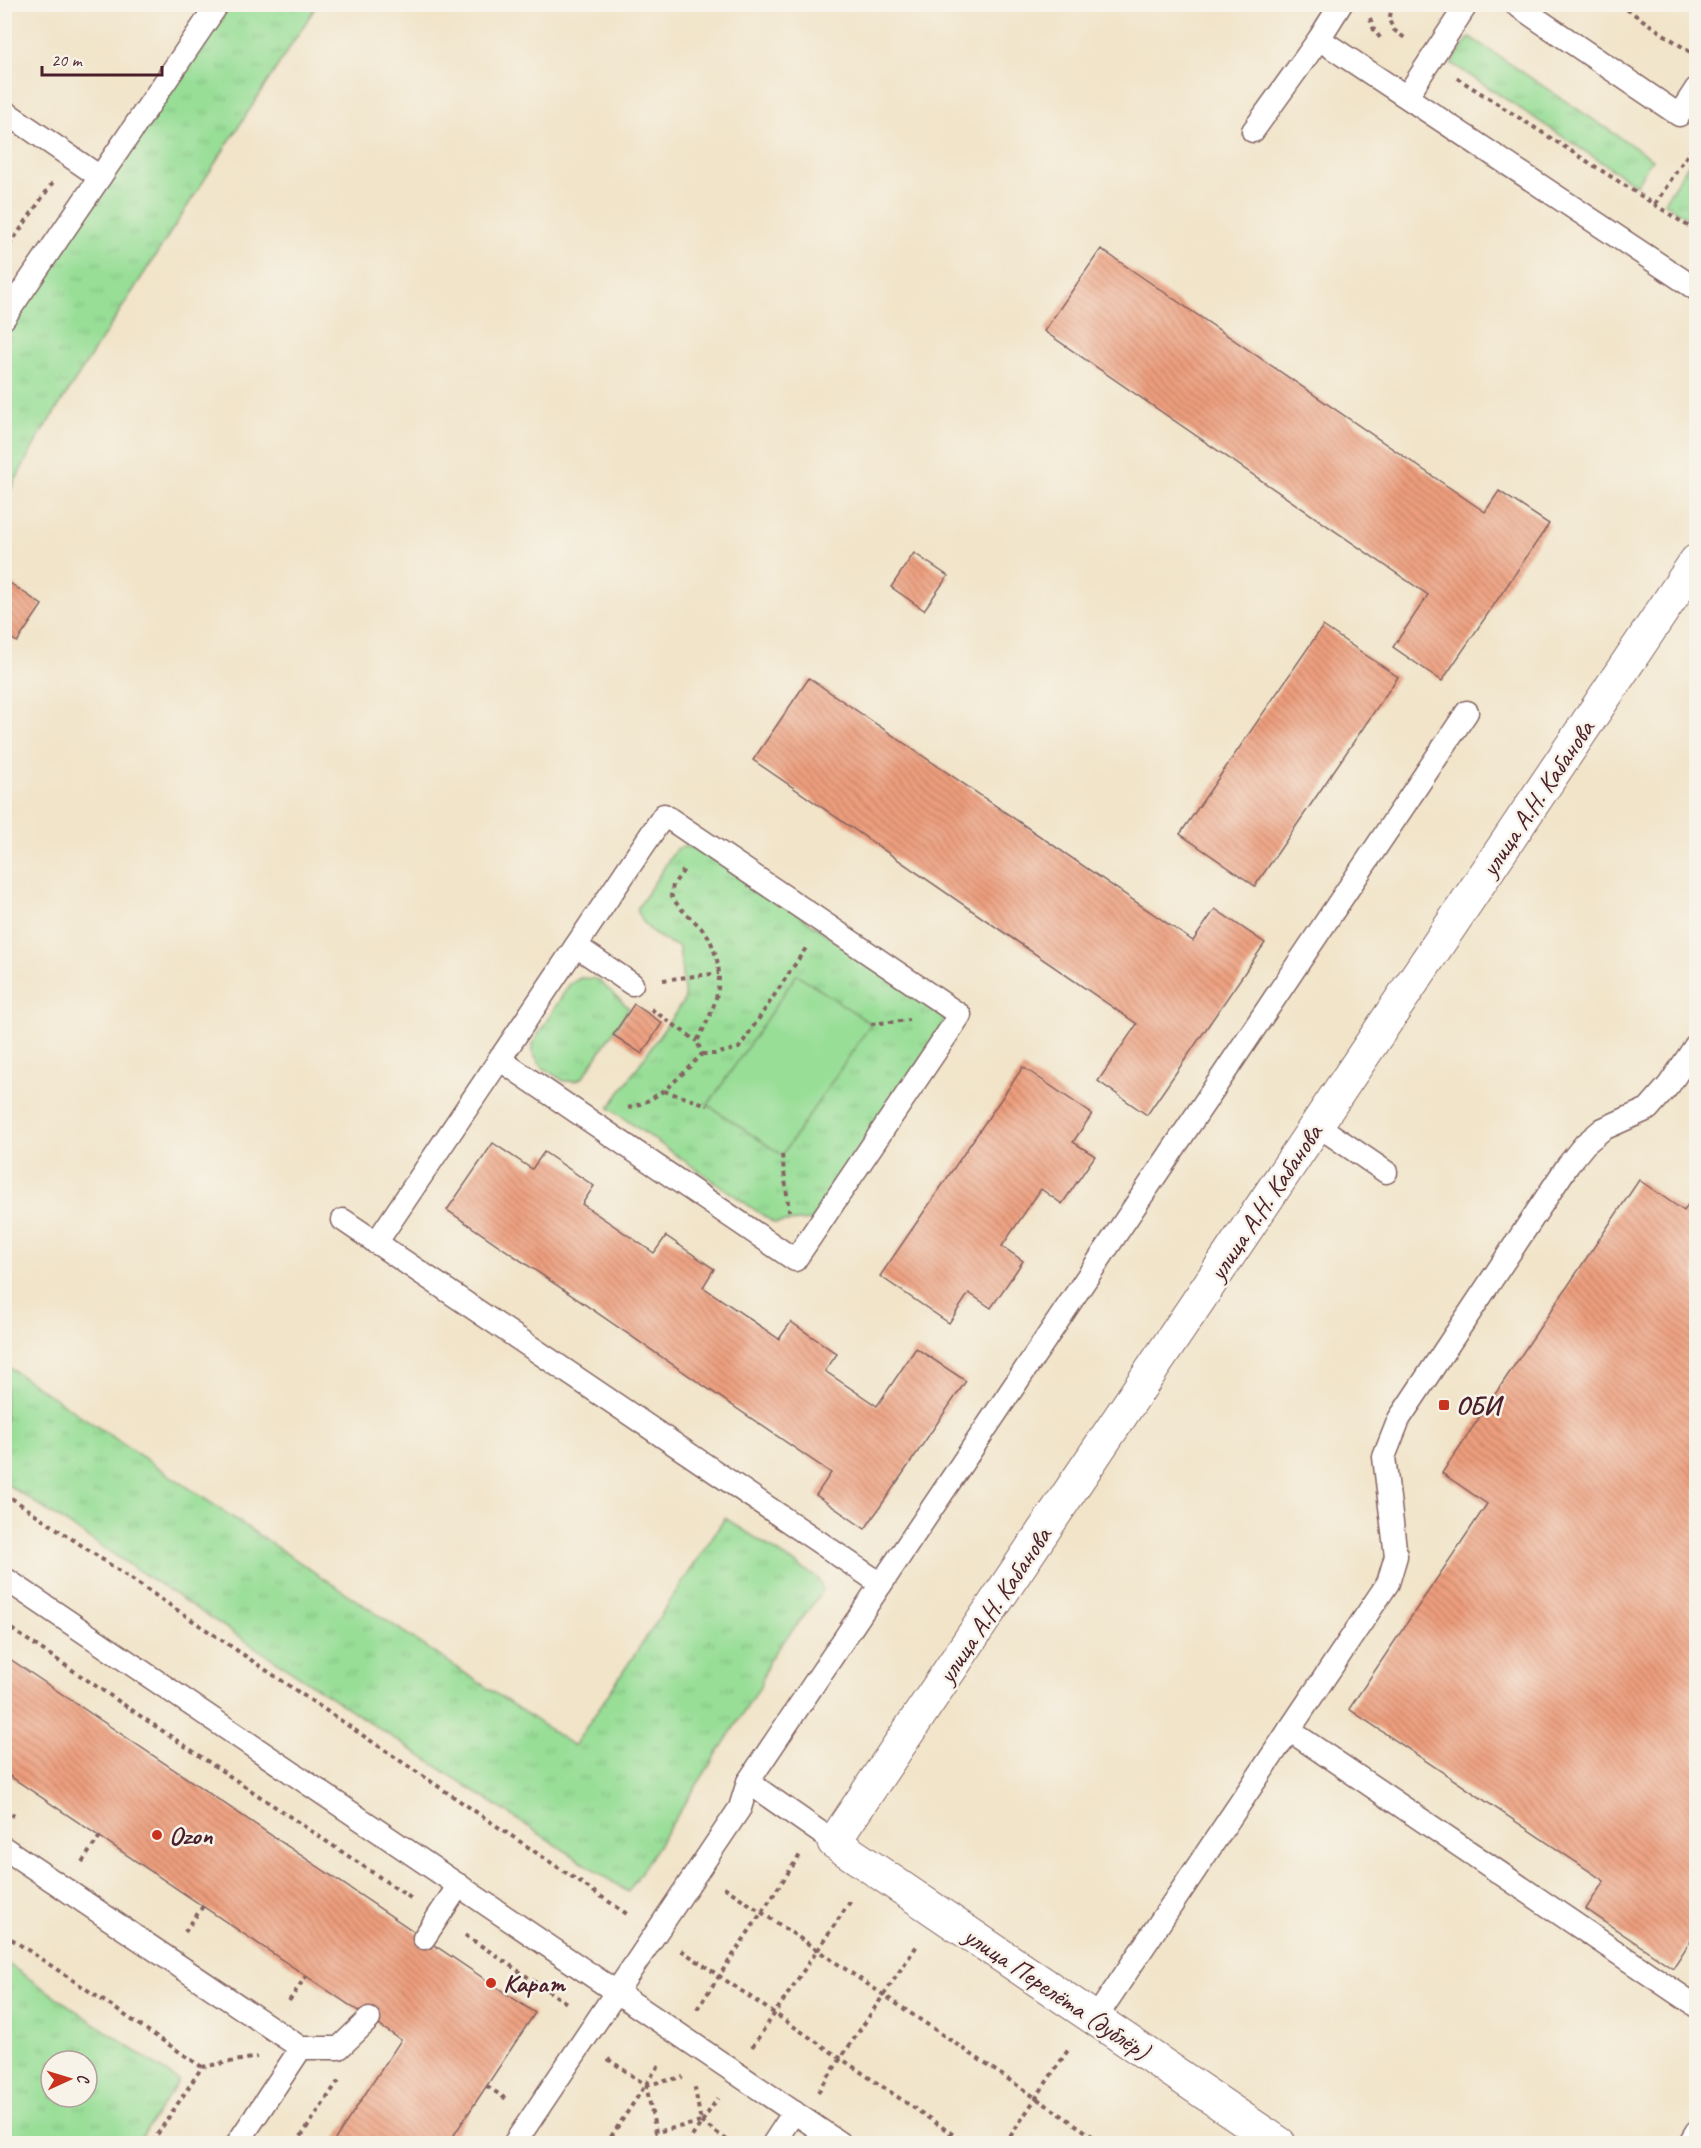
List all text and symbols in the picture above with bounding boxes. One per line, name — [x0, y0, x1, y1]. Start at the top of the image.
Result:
scale bar — [42, 39, 162, 77]
text: 20 m — [51, 49, 84, 71]
street label: улица А.Н. Кабанова — [1472, 713, 1603, 884]
street label: улица А.Н. Кабанова — [1200, 1117, 1331, 1288]
place label: ОБИ — [1456, 1389, 1505, 1422]
marker: ОБИ — [1437, 1398, 1451, 1412]
street label: улица А.Н. Кабанова — [929, 1520, 1060, 1691]
place label: Ozon — [169, 1819, 214, 1852]
marker: Ozon — [150, 1828, 164, 1842]
street label: улица Перелёта (дублёр) — [956, 1918, 1157, 2069]
place label: Карат — [503, 1967, 567, 2000]
marker: Карат — [484, 1976, 498, 1990]
north arrow — [39, 2049, 99, 2109]
text: С — [73, 2073, 93, 2085]

